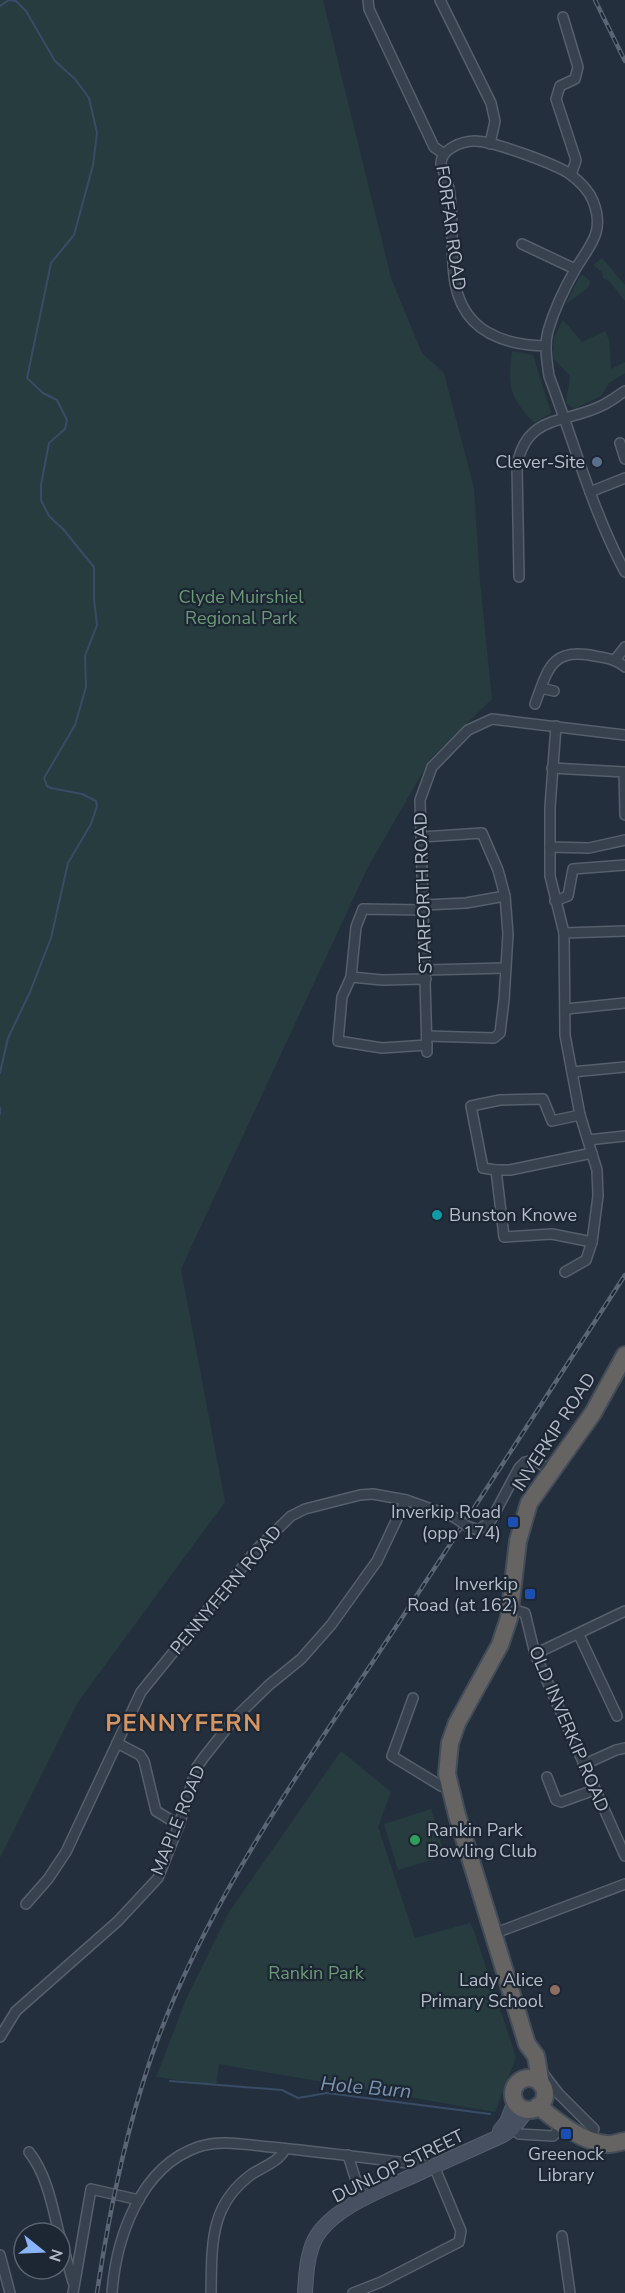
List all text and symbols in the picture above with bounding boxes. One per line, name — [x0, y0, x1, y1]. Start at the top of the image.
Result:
street label: FORFAR ROAD — [430, 164, 472, 292]
place label: Clever-Site — [495, 450, 585, 474]
marker: Clever-Site — [590, 455, 604, 469]
park label: Clyde Muirshiel Regional Park — [178, 585, 304, 630]
street label: STARFORTH ROAD — [408, 812, 438, 974]
place label: Bunston Knowe — [449, 1203, 577, 1227]
marker: Bunston Knowe — [430, 1208, 444, 1222]
street label: INVERKIP ROAD — [507, 1368, 601, 1496]
place label: Inverkip Road (opp 174) — [391, 1500, 501, 1545]
marker: Inverkip Road (opp 174) — [506, 1515, 520, 1529]
street label: PENNYFERN ROAD — [165, 1520, 287, 1660]
place label: Inverkip Road (at 162) — [407, 1572, 518, 1617]
marker: Inverkip Road (at 162) — [523, 1587, 537, 1601]
street label: OLD INVERKIP ROAD — [523, 1642, 615, 1816]
district label: PENNYFERN — [105, 1707, 263, 1739]
street label: MAPLE ROAD — [145, 1761, 211, 1879]
place label: Rankin Park Bowling Club — [427, 1818, 537, 1863]
marker: Rankin Park Bowling Club — [408, 1833, 422, 1847]
park label: Rankin Park — [268, 1961, 365, 1985]
place label: Lady Alice Primary School — [420, 1968, 544, 2013]
marker: Lady Alice Primary School — [548, 1983, 562, 1997]
water label: Hole Burn — [319, 2070, 413, 2105]
street label: DUNLOP STREET — [328, 2124, 468, 2208]
marker: Greenock Library — [559, 2127, 573, 2141]
place label: Greenock Library — [528, 2142, 605, 2187]
north arrow — [12, 2221, 72, 2281]
text: N — [43, 2246, 68, 2264]

